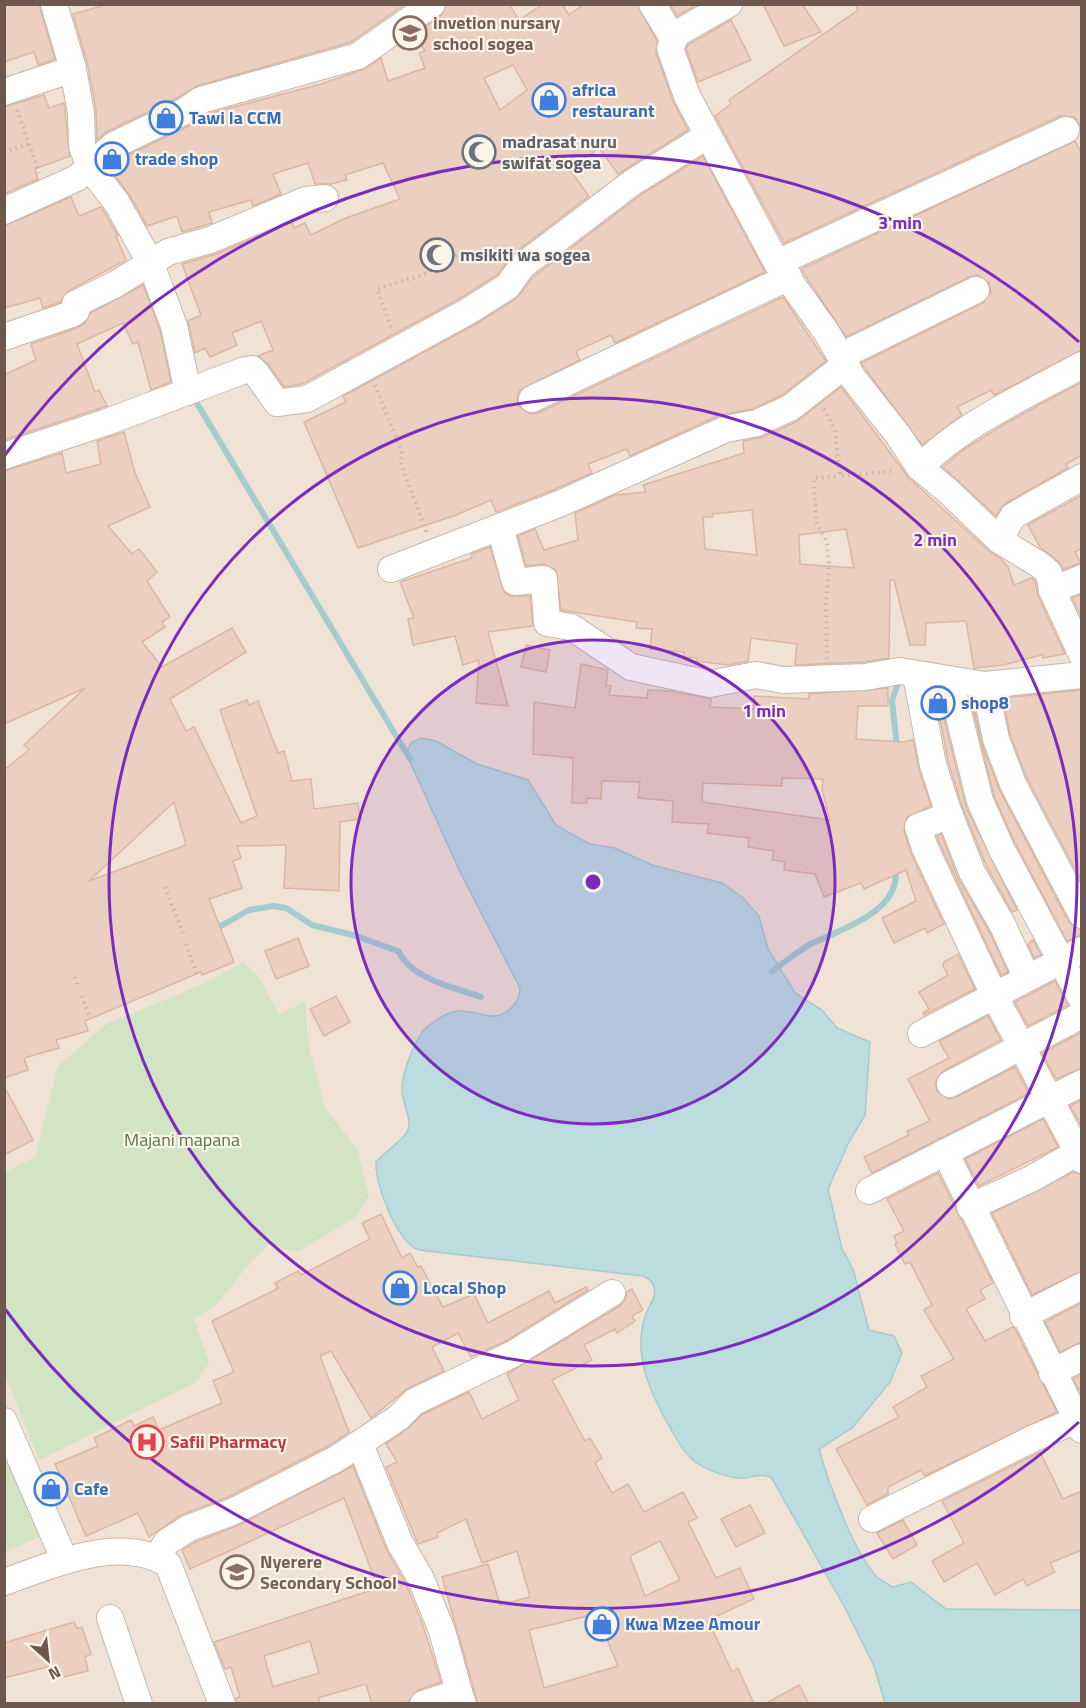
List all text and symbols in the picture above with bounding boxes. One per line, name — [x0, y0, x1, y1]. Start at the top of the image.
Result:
place label: invetion nursary school sogea — [433, 9, 560, 57]
school or university icon: invetion nursary school sogea — [392, 15, 428, 51]
place label: africa restaurant — [572, 76, 655, 124]
shop icon: africa restaurant — [531, 82, 567, 118]
shop icon: Tawi la CCM — [148, 100, 184, 136]
place label: Tawi la CCM — [189, 104, 282, 131]
place label: madrasat nuru swifat sogea — [502, 128, 617, 176]
mosque icon: madrasat nuru swifat sogea — [461, 134, 497, 170]
shop icon: trade shop — [94, 141, 130, 177]
place label: trade shop — [135, 145, 218, 172]
text: 3 min — [878, 209, 922, 236]
mosque icon: msikiti wa sogea — [419, 237, 455, 273]
place label: msikiti wa sogea — [460, 241, 590, 268]
text: 2 min — [913, 526, 957, 553]
shop icon: shop8 — [920, 685, 956, 721]
place label: shop8 — [961, 689, 1009, 716]
text: 1 min — [742, 697, 786, 724]
centre of rings — [583, 872, 603, 892]
park label: Majani mapana — [124, 1126, 240, 1153]
shop icon: Local Shop — [382, 1270, 418, 1306]
place label: Local Shop — [423, 1274, 506, 1301]
hospital icon: Safii Pharmacy — [129, 1424, 165, 1460]
place label: Safii Pharmacy — [170, 1428, 286, 1455]
shop icon: Cafe — [33, 1471, 69, 1507]
place label: Cafe — [74, 1475, 109, 1502]
place label: Nyerere Secondary School — [260, 1548, 397, 1596]
school or university icon: Nyerere Secondary School — [219, 1554, 255, 1590]
shop icon: Kwa Mzee Amour — [584, 1606, 620, 1642]
place label: Kwa Mzee Amour — [625, 1610, 761, 1637]
north arrow — [18, 1630, 78, 1690]
text: N — [44, 1660, 65, 1687]

